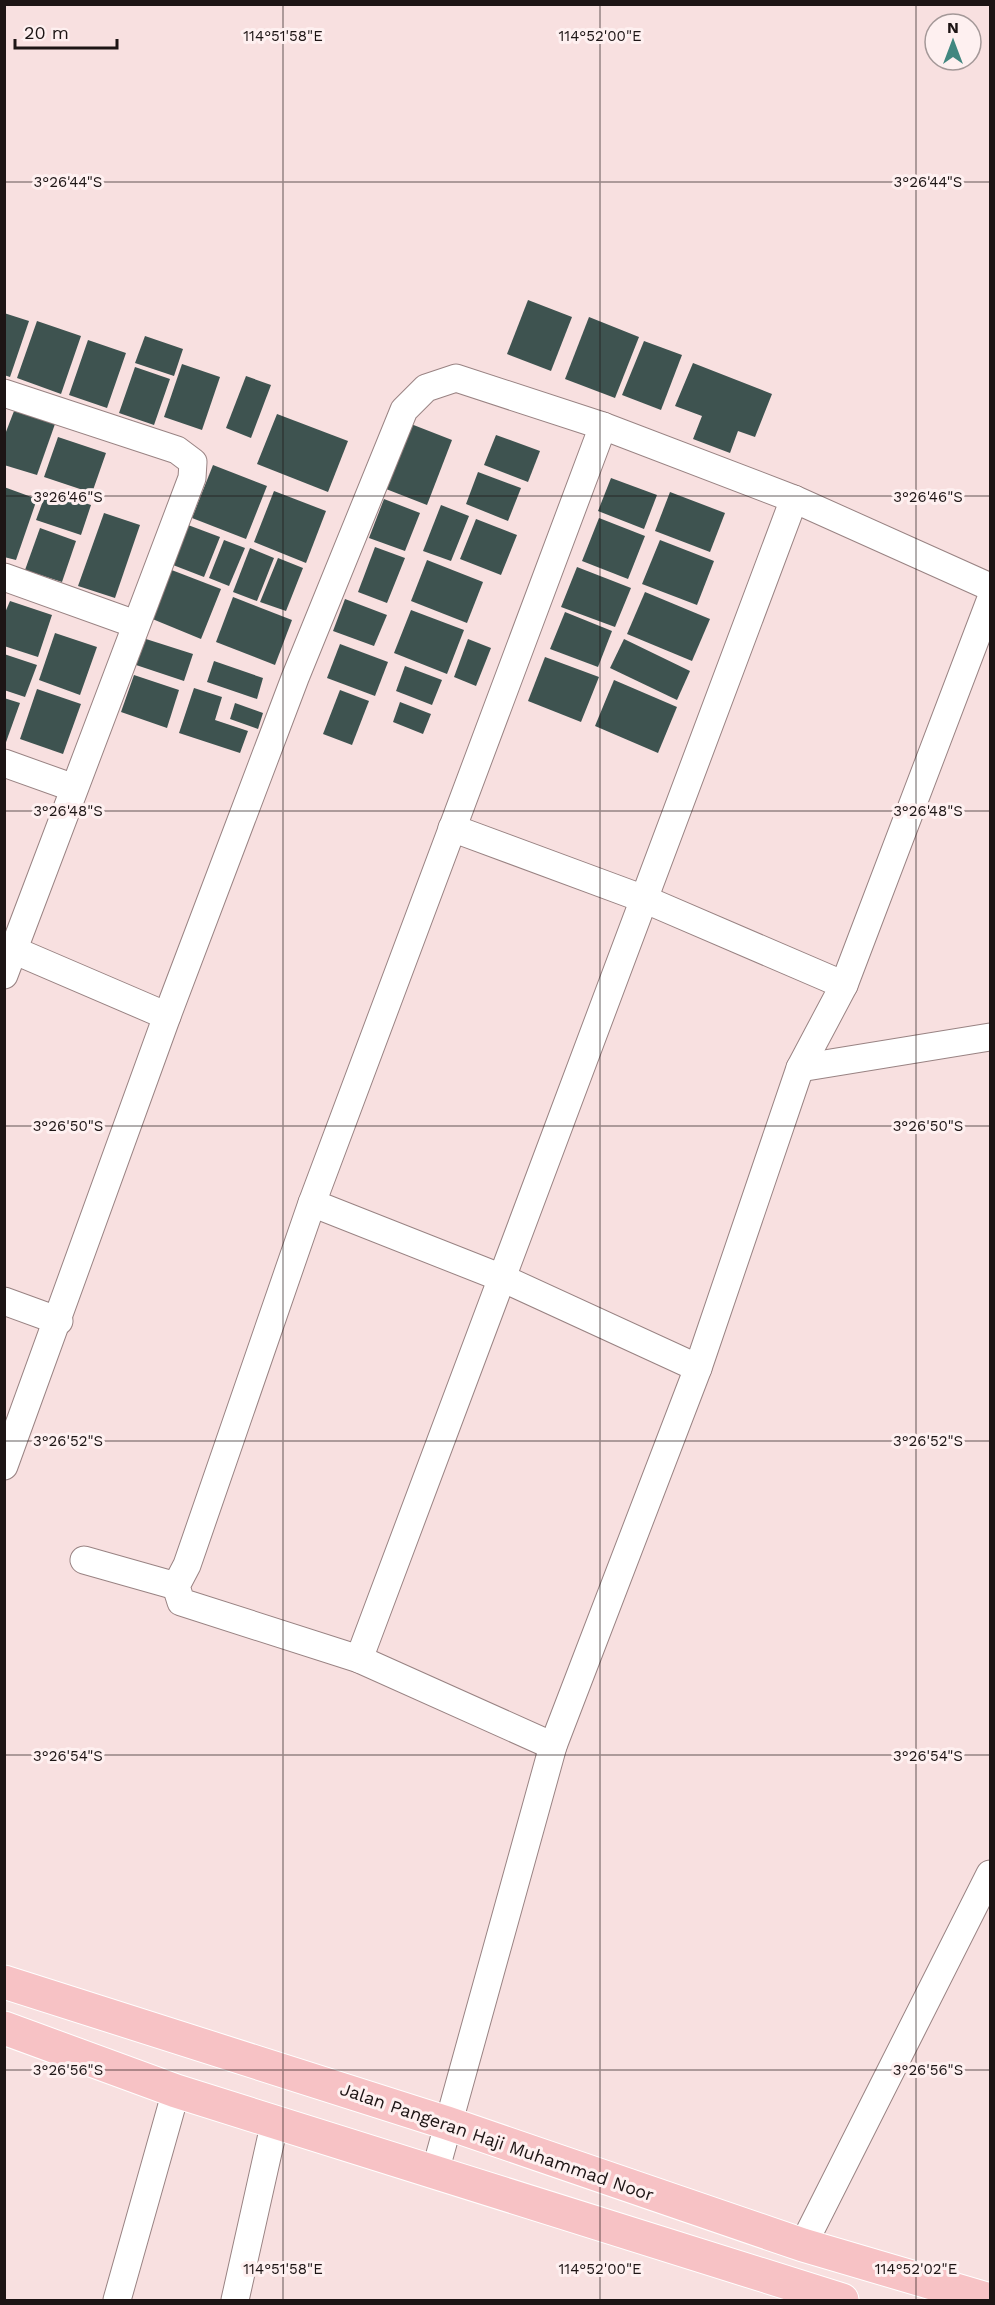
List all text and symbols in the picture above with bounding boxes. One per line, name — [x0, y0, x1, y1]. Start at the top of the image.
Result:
scale bar — [15, 12, 117, 50]
north arrow — [923, 12, 983, 72]
text: N — [947, 18, 959, 37]
text: 20 m — [24, 22, 69, 43]
text: 114°51'58"E — [243, 27, 323, 45]
text: 114°52'00"E — [558, 27, 642, 45]
text: 3°26'44"S — [34, 173, 102, 191]
text: 3°26'44"S — [894, 173, 962, 191]
text: 3°26'46"S — [33, 488, 103, 506]
text: 3°26'46"S — [893, 488, 963, 506]
text: 3°26'48"S — [33, 802, 103, 820]
text: 3°26'48"S — [893, 802, 963, 820]
text: 3°26'50"S — [33, 1117, 103, 1135]
text: 3°26'50"S — [893, 1117, 963, 1135]
text: 3°26'52"S — [33, 1432, 103, 1450]
text: 3°26'52"S — [893, 1432, 963, 1450]
text: 3°26'54"S — [33, 1747, 103, 1765]
text: 3°26'54"S — [893, 1747, 963, 1765]
text: 3°26'56"S — [33, 2061, 103, 2079]
text: 3°26'56"S — [893, 2061, 963, 2079]
street label: Jalan Pangeran Haji Muhammad Noor — [338, 2078, 657, 2205]
text: 114°51'58"E — [243, 2260, 323, 2278]
text: 114°52'00"E — [558, 2260, 642, 2278]
text: 114°52'02"E — [875, 2260, 957, 2278]

